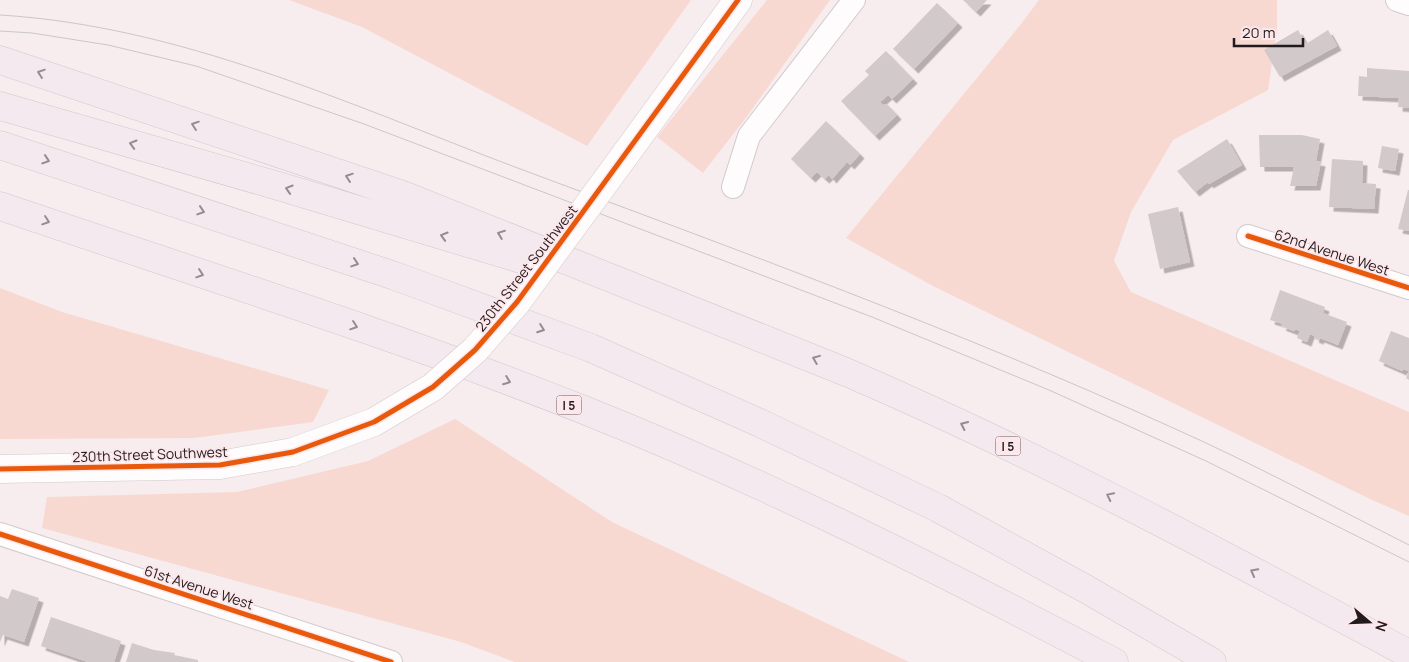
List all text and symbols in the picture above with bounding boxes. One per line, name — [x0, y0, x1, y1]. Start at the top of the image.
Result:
scale bar — [1234, 15, 1303, 47]
text: 20 m — [1242, 22, 1275, 43]
one-way arrow — [37, 69, 45, 79]
one-way arrow — [191, 121, 199, 131]
one-way arrow — [129, 140, 137, 150]
one-way arrow — [42, 155, 50, 165]
one-way arrow — [345, 173, 353, 183]
one-way arrow — [285, 185, 294, 195]
street label: 230th Street Southwest — [471, 201, 582, 335]
one-way arrow — [196, 206, 204, 216]
one-way arrow — [41, 216, 50, 226]
street label: 62nd Avenue West — [1272, 224, 1392, 280]
one-way arrow — [497, 230, 506, 240]
one-way arrow — [441, 232, 449, 242]
one-way arrow — [350, 257, 358, 267]
one-way arrow — [195, 268, 204, 278]
one-way arrow — [349, 320, 358, 330]
one-way arrow — [536, 323, 544, 333]
one-way arrow — [812, 355, 820, 365]
one-way arrow — [502, 375, 511, 385]
road number: I 5 — [556, 396, 582, 414]
one-way arrow — [960, 420, 969, 431]
road number: I 5 — [996, 436, 1020, 456]
street label: 230th Street Southwest — [72, 442, 228, 466]
one-way arrow — [1106, 492, 1115, 502]
street label: 61st Avenue West — [142, 560, 256, 614]
one-way arrow — [1250, 568, 1259, 578]
north arrow — [1344, 597, 1394, 647]
text: N — [1371, 619, 1392, 634]

